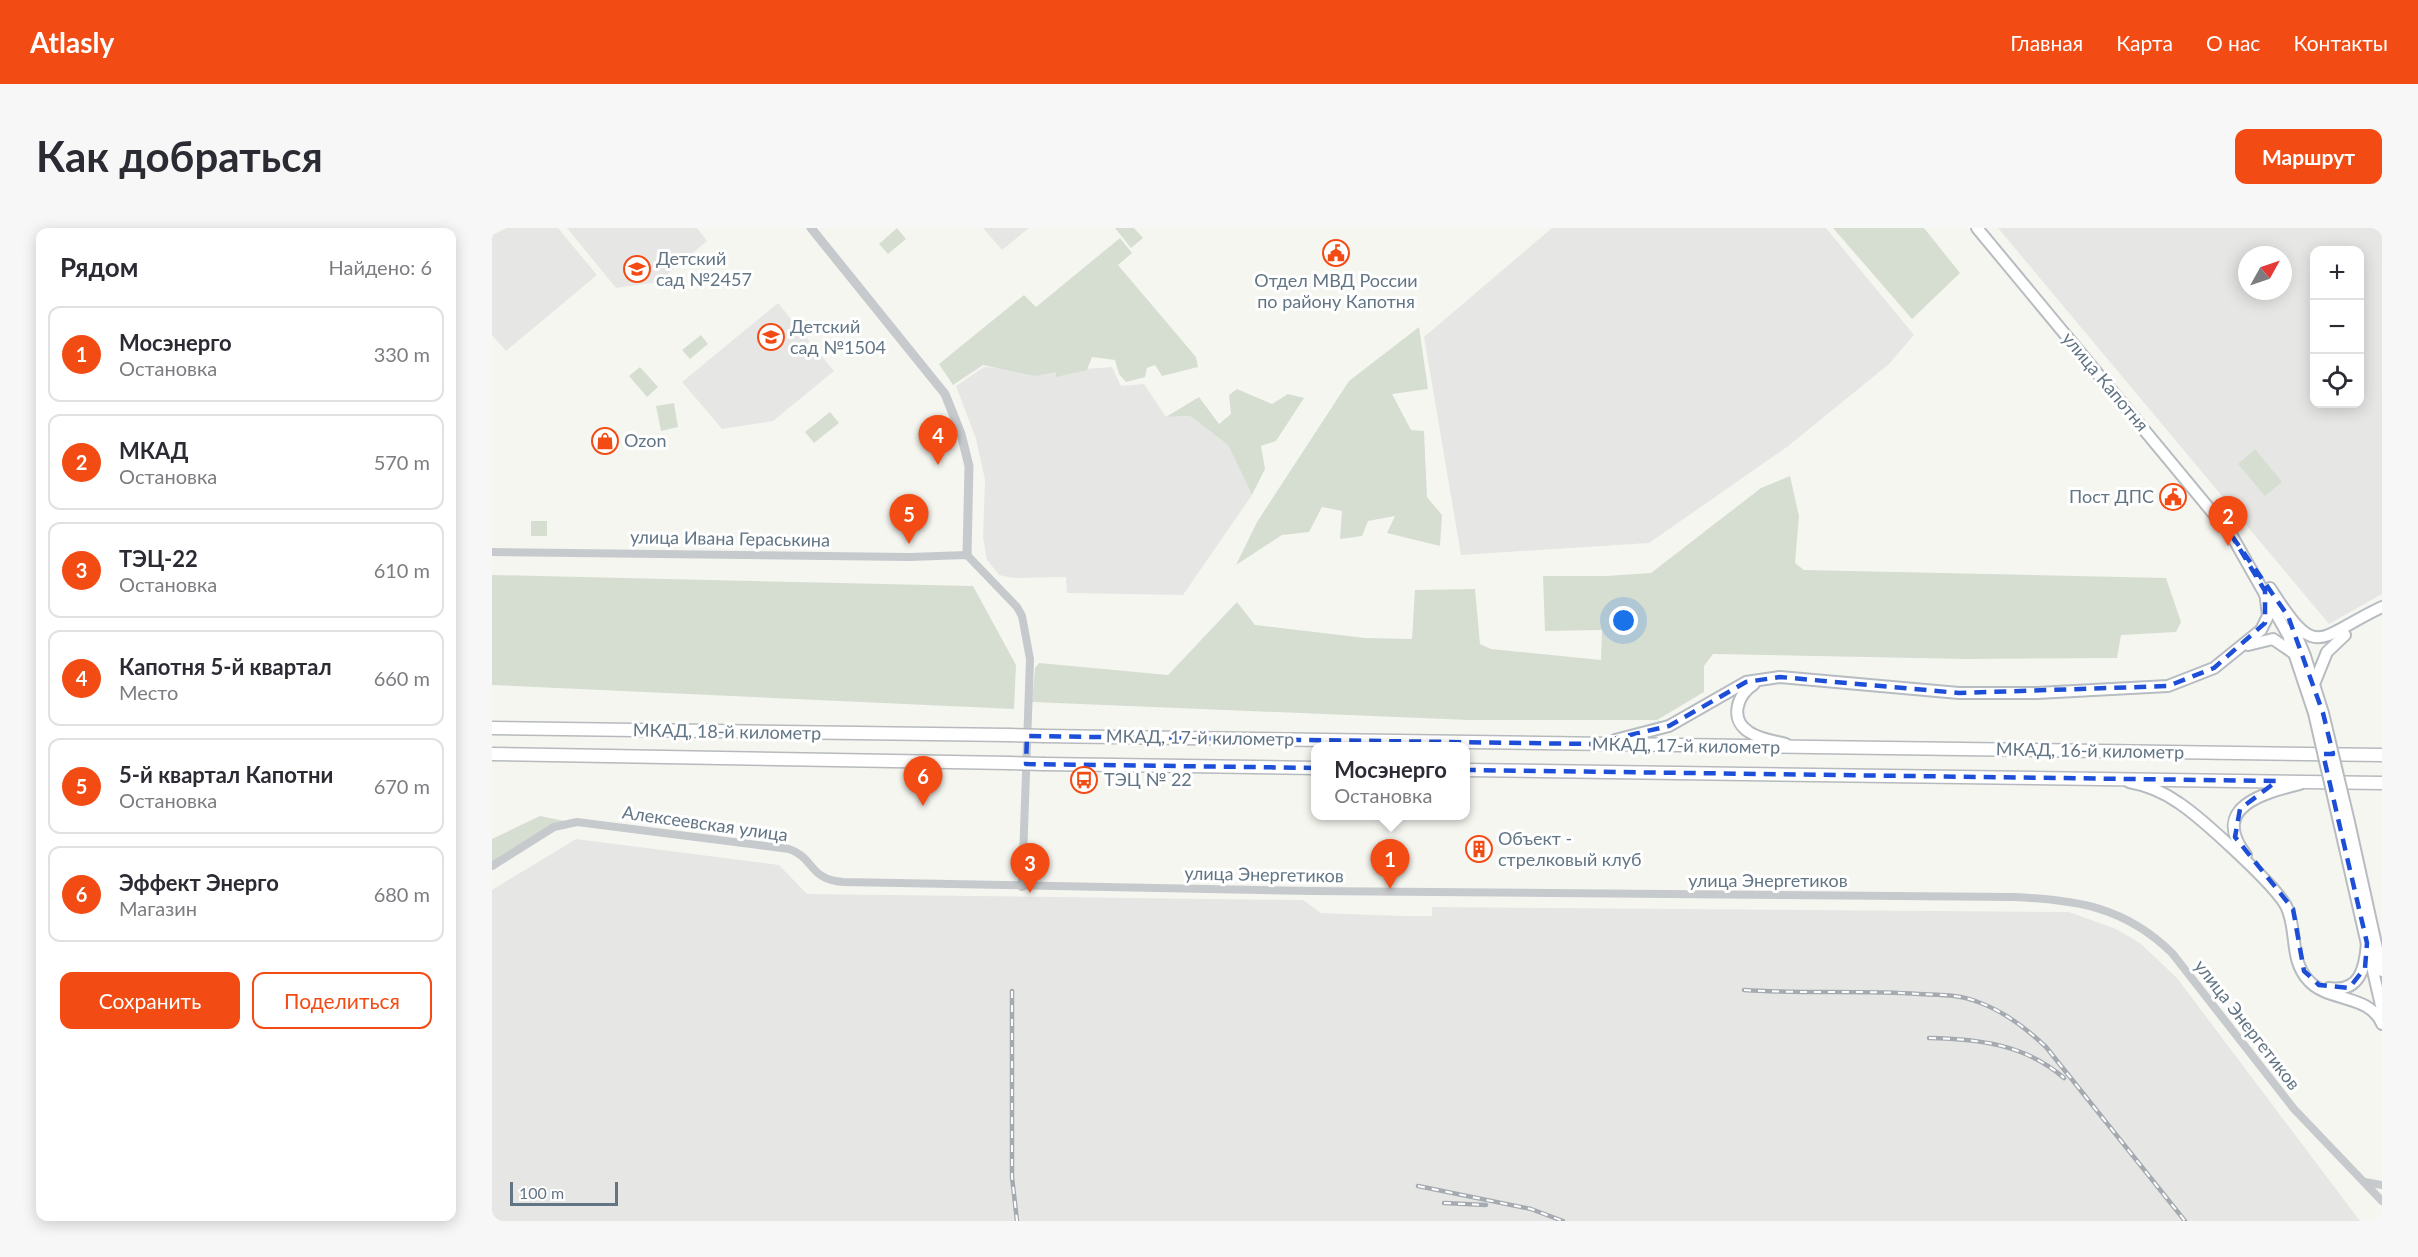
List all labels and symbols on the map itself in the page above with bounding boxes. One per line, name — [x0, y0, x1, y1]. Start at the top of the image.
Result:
public building icon: Отдел МВД России по району Капотня — [1321, 238, 1351, 268]
north arrow — [2238, 246, 2292, 300]
place label: Детский сад №2457 — [656, 247, 752, 290]
school or university icon: Детский сад №2457 — [622, 254, 652, 284]
place label: Отдел МВД России по району Капотня — [1254, 269, 1418, 312]
place label: Детский сад №1504 — [790, 315, 886, 358]
school or university icon: Детский сад №1504 — [756, 322, 786, 352]
street label: улица Капотня — [2058, 327, 2154, 435]
pin: 4 — [918, 416, 958, 465]
shop icon: Ozon — [590, 426, 620, 456]
place label: Ozon — [624, 429, 666, 451]
public building icon: Пост ДПС — [2158, 482, 2188, 512]
place label: Пост ДПС — [2069, 485, 2154, 507]
pin: 5 — [890, 494, 928, 544]
pin: 2 — [2208, 496, 2248, 546]
street label: улица Ивана Гераськина — [630, 525, 830, 551]
your location — [1609, 606, 1638, 635]
street label: МКАД, 18-й километр — [633, 718, 821, 744]
street label: МКАД, 17-й километр — [1106, 724, 1294, 750]
street label: МКАД, 17-й километр — [1592, 732, 1780, 758]
street label: МКАД, 16-й километр — [1996, 737, 2184, 763]
pin: 6 — [904, 756, 942, 806]
bus stop icon: ТЭЦ № 22 — [1069, 765, 1099, 795]
place label: ТЭЦ № 22 — [1104, 768, 1192, 790]
street label: Алексеевская улица — [621, 800, 789, 846]
place label: Объект - стрелковый клуб — [1498, 827, 1642, 870]
building icon: Объект - стрелковый клуб — [1464, 834, 1494, 864]
pin: 1 — [1370, 840, 1410, 889]
pin: 3 — [1010, 844, 1050, 893]
street label: улица Энергетиков — [1184, 862, 1344, 886]
street label: улица Энергетиков — [1688, 869, 1848, 891]
street label: улица Энергетиков — [2190, 955, 2306, 1094]
scale bar — [510, 1179, 618, 1206]

